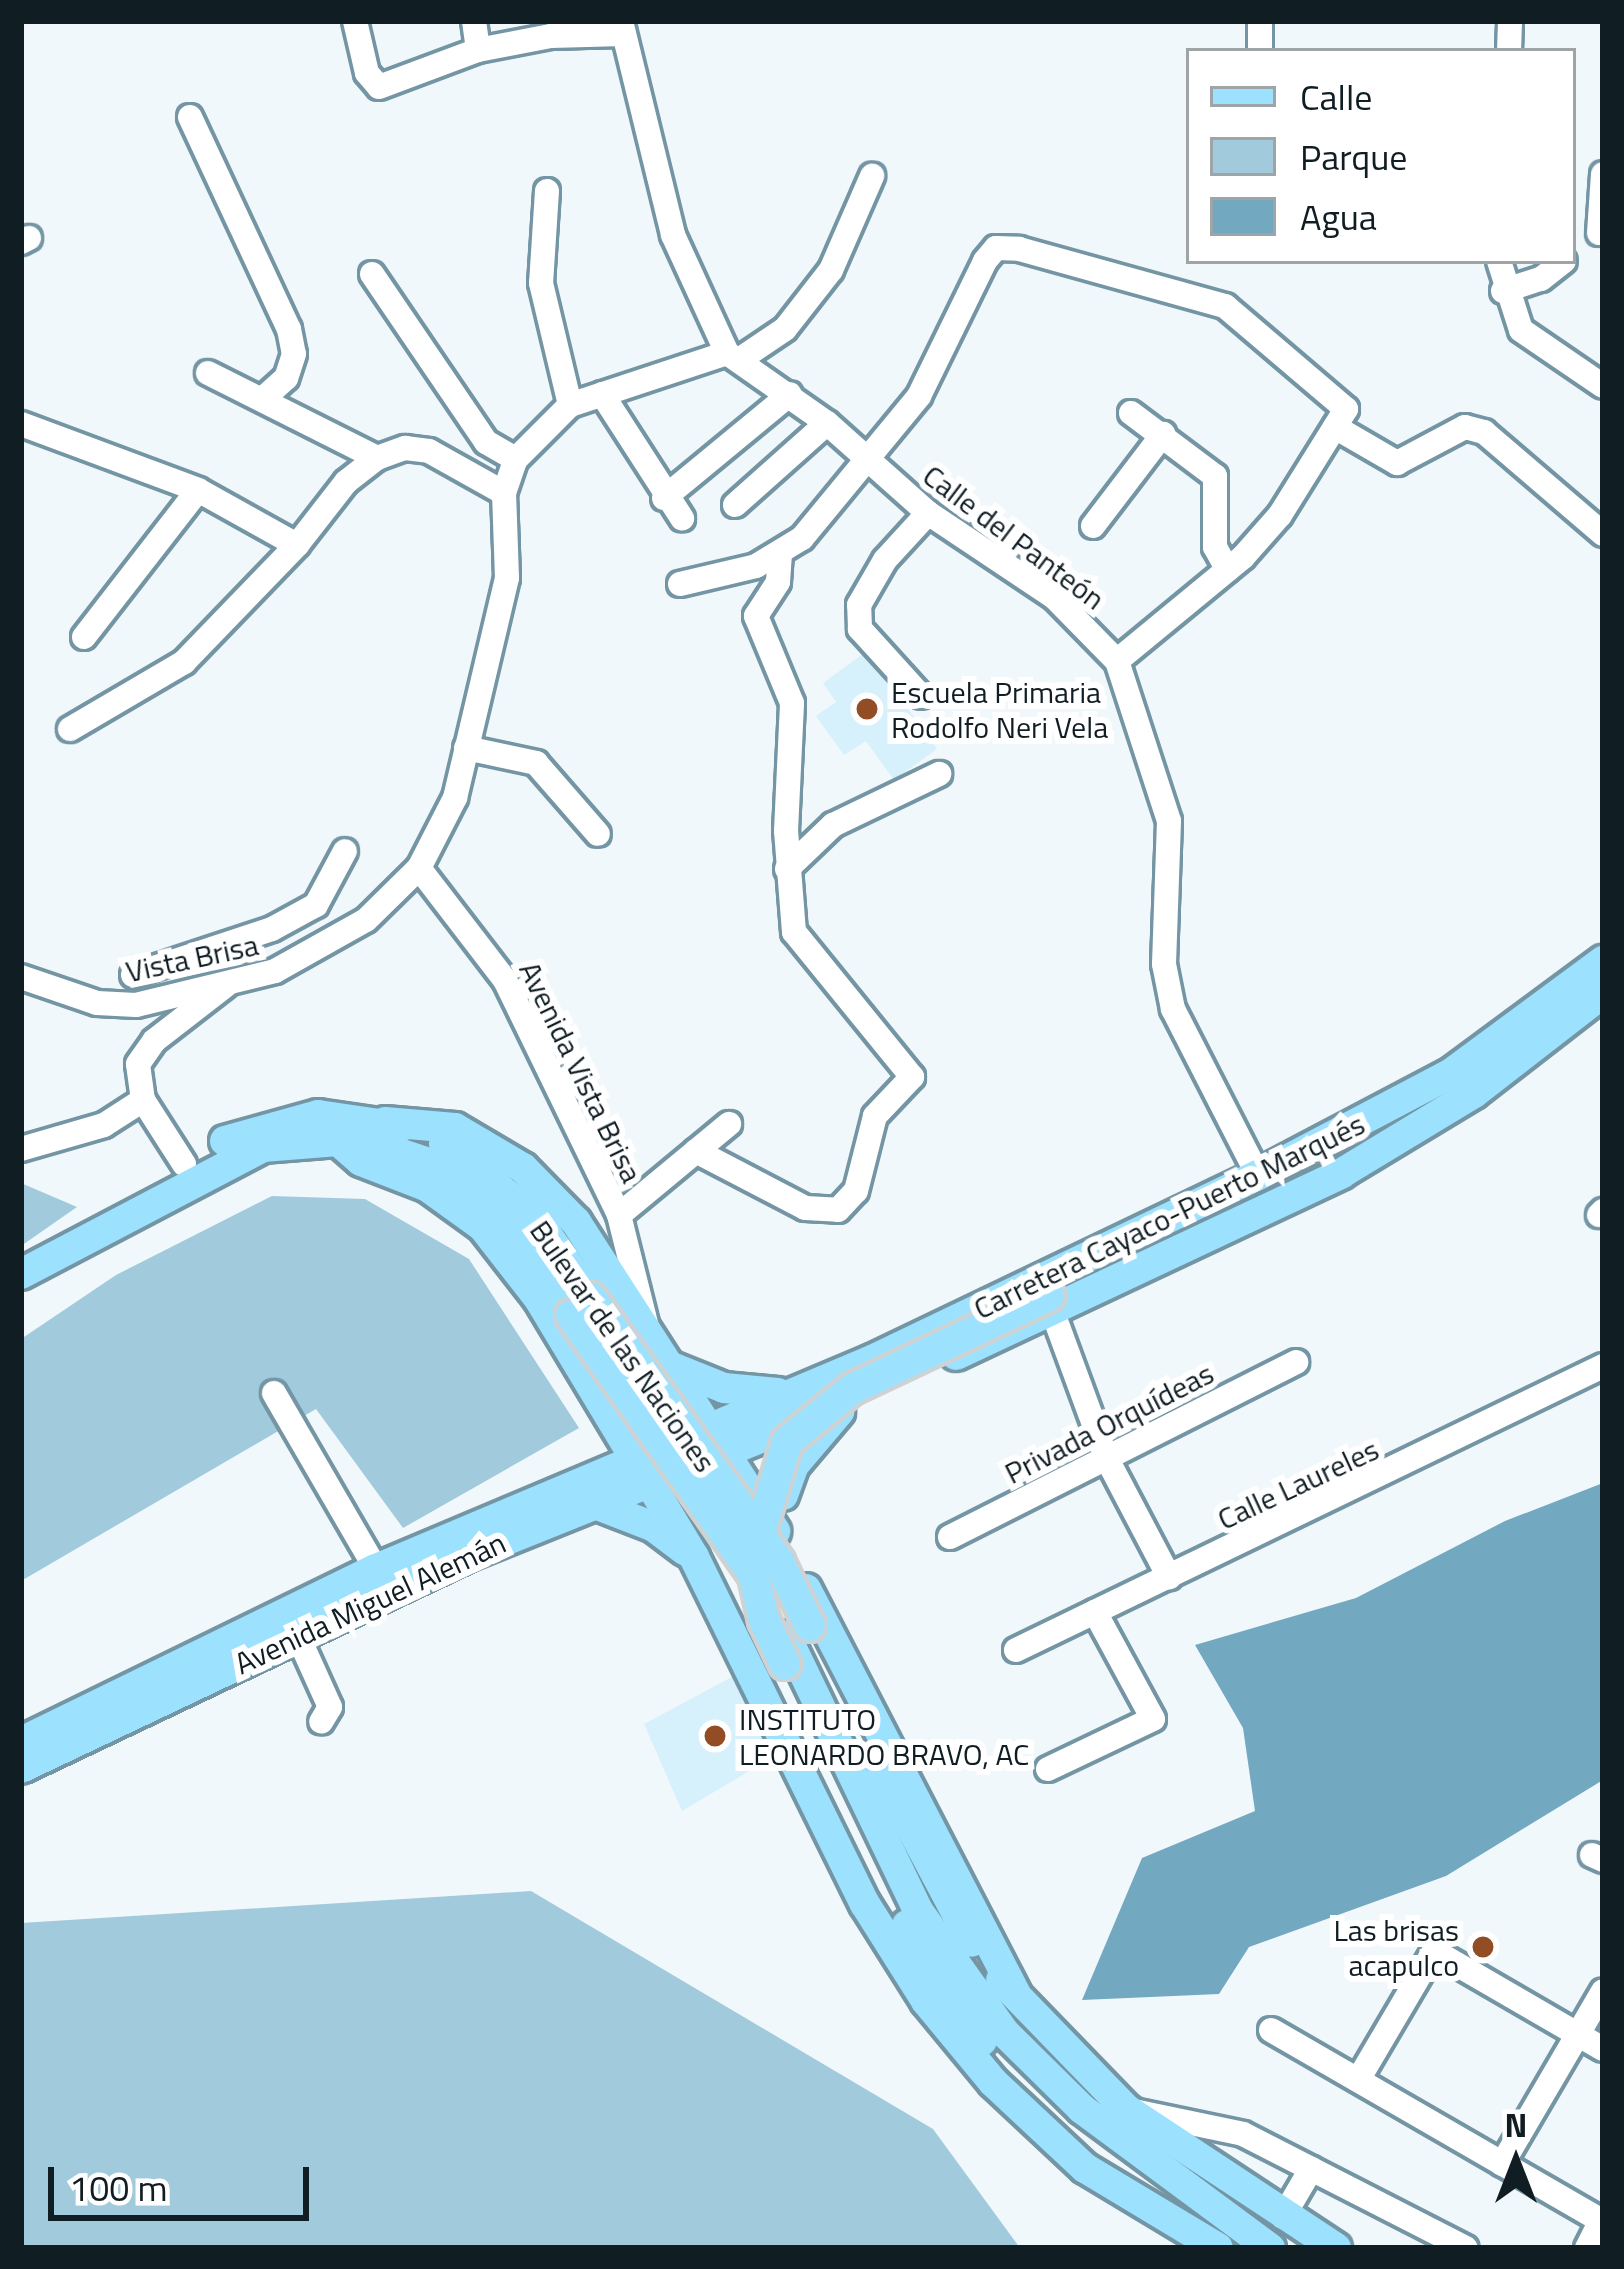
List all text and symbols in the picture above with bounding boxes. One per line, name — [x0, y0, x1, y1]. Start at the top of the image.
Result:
legend — [1186, 48, 1576, 264]
text: Calle — [1300, 69, 1372, 124]
text: Parque — [1300, 129, 1407, 184]
text: Agua — [1300, 189, 1377, 244]
street label: Calle del Panteón — [916, 457, 1112, 617]
place label: Escuela Primaria Rodolfo Neri Vela — [891, 674, 1108, 744]
marker: Escuela Primaria Rodolfo Neri Vela — [854, 696, 880, 722]
street label: Vista Brisa — [122, 926, 262, 990]
street label: Avenida Vista Brisa — [512, 956, 650, 1188]
street label: Carretera Cayaco-Puerto Marqués — [968, 1106, 1370, 1326]
street label: Bulevar de las Naciones — [523, 1213, 723, 1479]
street label: Privada Orquídeas — [999, 1355, 1219, 1491]
street label: Calle Laureles — [1212, 1431, 1384, 1537]
street label: Avenida Miguel Alemán — [229, 1524, 511, 1682]
place label: INSTITUTO LEONARDO BRAVO, AC — [739, 1701, 1029, 1772]
marker: INSTITUTO LEONARDO BRAVO, AC — [702, 1723, 728, 1749]
place label: Las brisas acapulco — [1333, 1912, 1459, 1982]
marker: Las brisas acapulco — [1470, 1934, 1496, 1960]
text: N — [1505, 2100, 1527, 2150]
north arrow — [1456, 2101, 1576, 2221]
scale bar — [54, 2143, 315, 2217]
text: 100 m — [69, 2160, 168, 2215]

